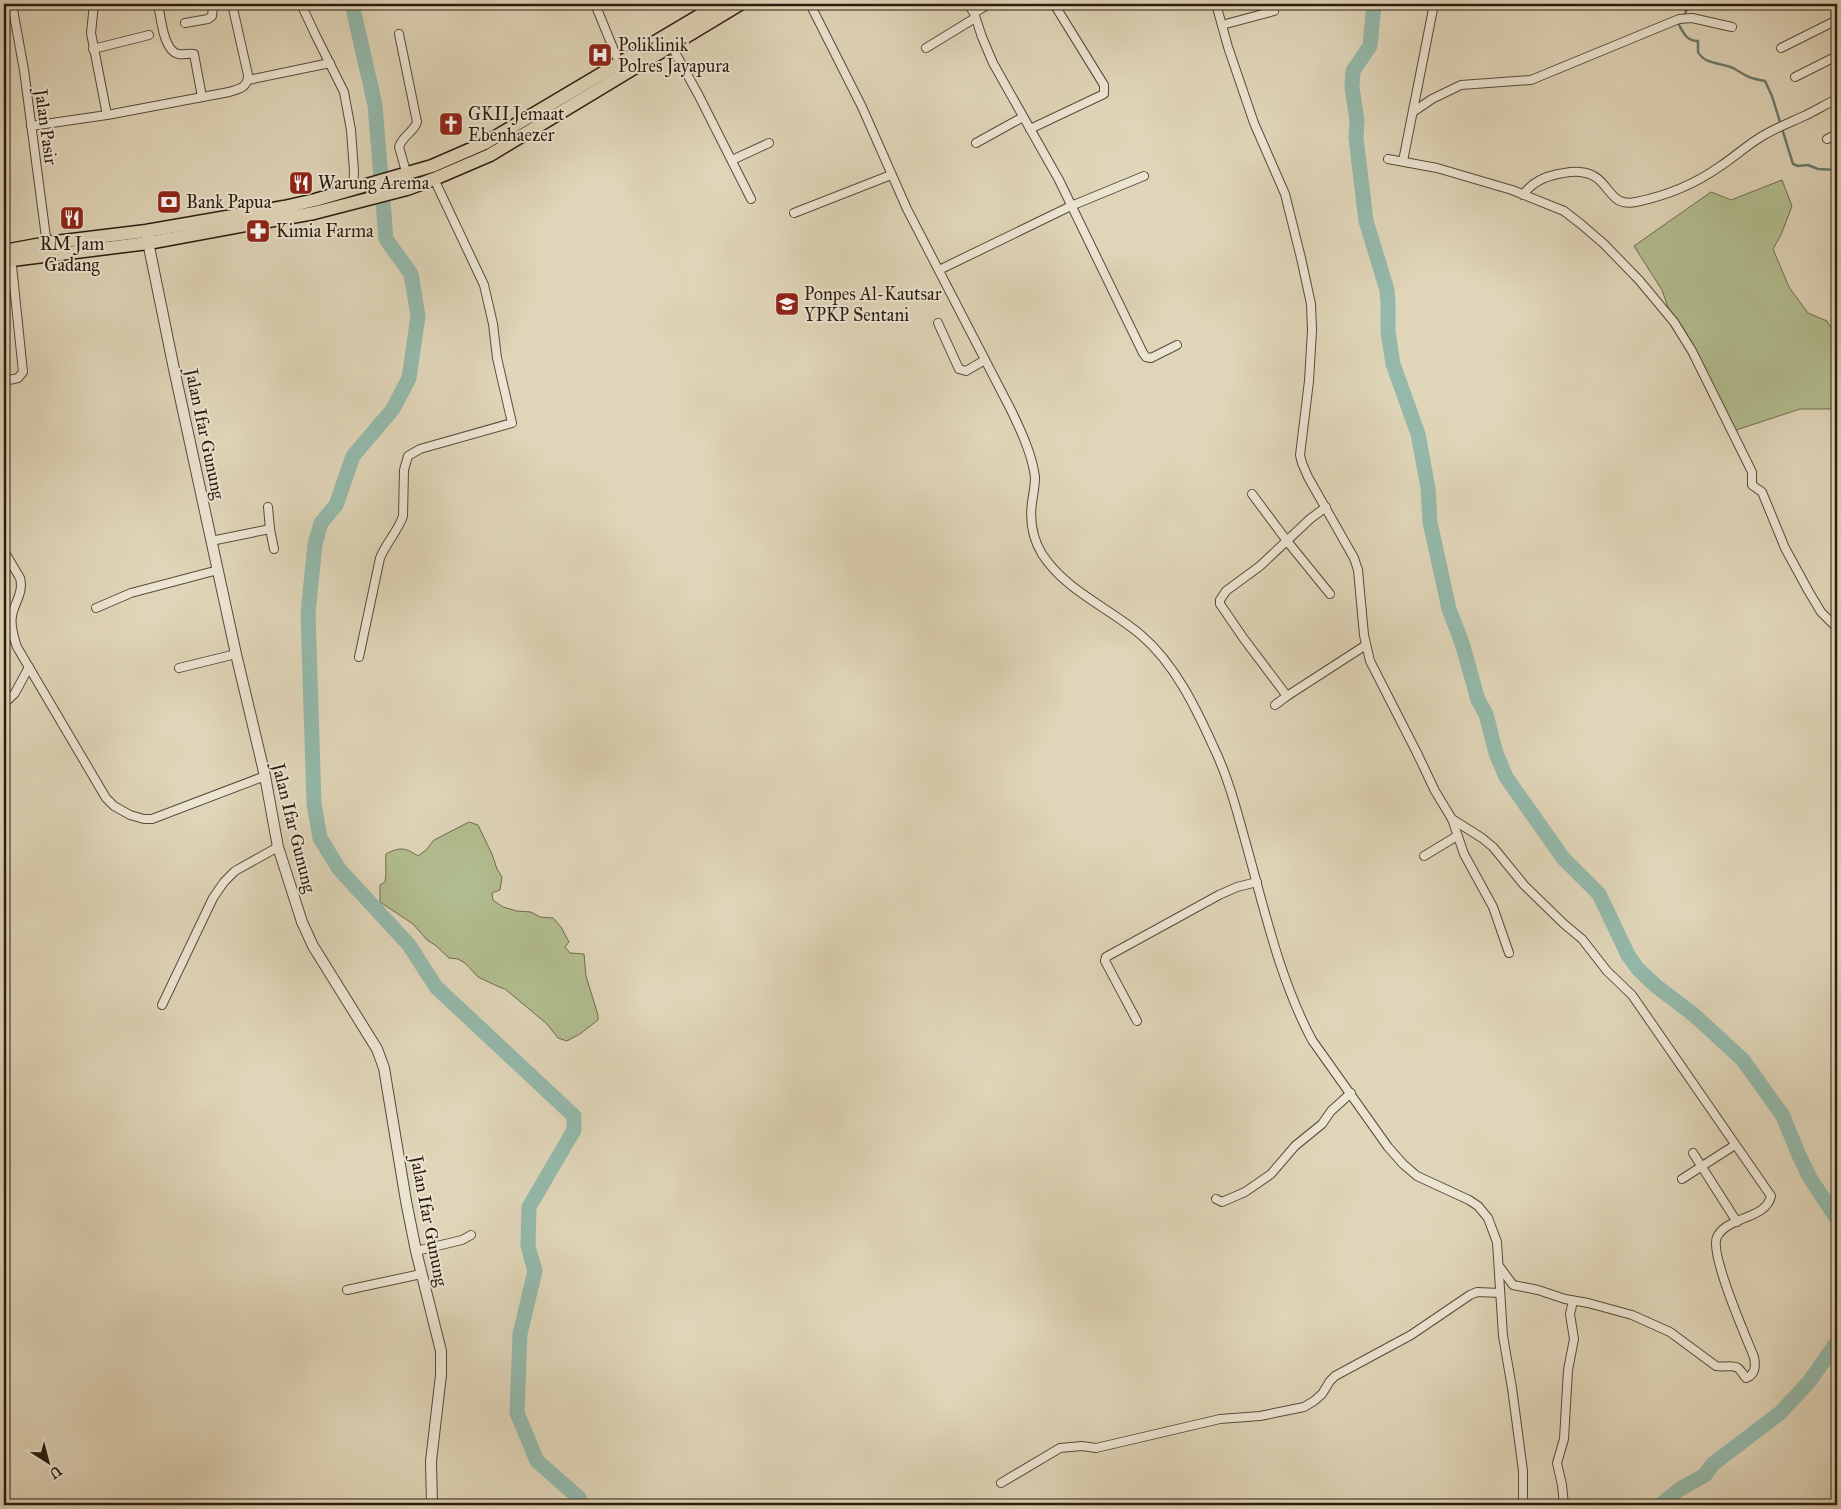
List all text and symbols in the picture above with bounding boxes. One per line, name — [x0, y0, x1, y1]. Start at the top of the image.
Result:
place label: Poliklinik Polres Jayapura — [618, 34, 730, 78]
hospital icon: Poliklinik Polres Jayapura — [587, 42, 613, 68]
street label: Jalan Pasir — [29, 86, 62, 167]
place label: GKII Jemaat Ebenhaezer — [468, 103, 565, 146]
church icon: GKII Jemaat Ebenhaezer — [438, 111, 464, 137]
restaurant icon: Warung Arema — [288, 170, 314, 196]
place label: Warung Arema — [318, 172, 430, 195]
bank icon: Bank Papua — [156, 189, 182, 215]
place label: Bank Papua — [186, 191, 272, 213]
restaurant icon: RM Jam Gadang — [59, 205, 85, 231]
pharmacy icon: Kimia Farma — [245, 218, 271, 244]
place label: Kimia Farma — [276, 220, 374, 242]
place label: RM Jam Gadang — [40, 233, 104, 277]
place label: Ponpes Al-Kautsar YPKP Sentani — [804, 283, 942, 326]
school or university icon: Ponpes Al-Kautsar YPKP Sentani — [774, 291, 800, 317]
street label: Jalan Ifar Gunung — [179, 365, 230, 502]
street label: Jalan Ifar Gunung — [266, 759, 321, 896]
street label: Jalan Ifar Gunung — [404, 1152, 453, 1289]
north arrow — [22, 1436, 72, 1486]
text: U — [45, 1462, 65, 1483]

